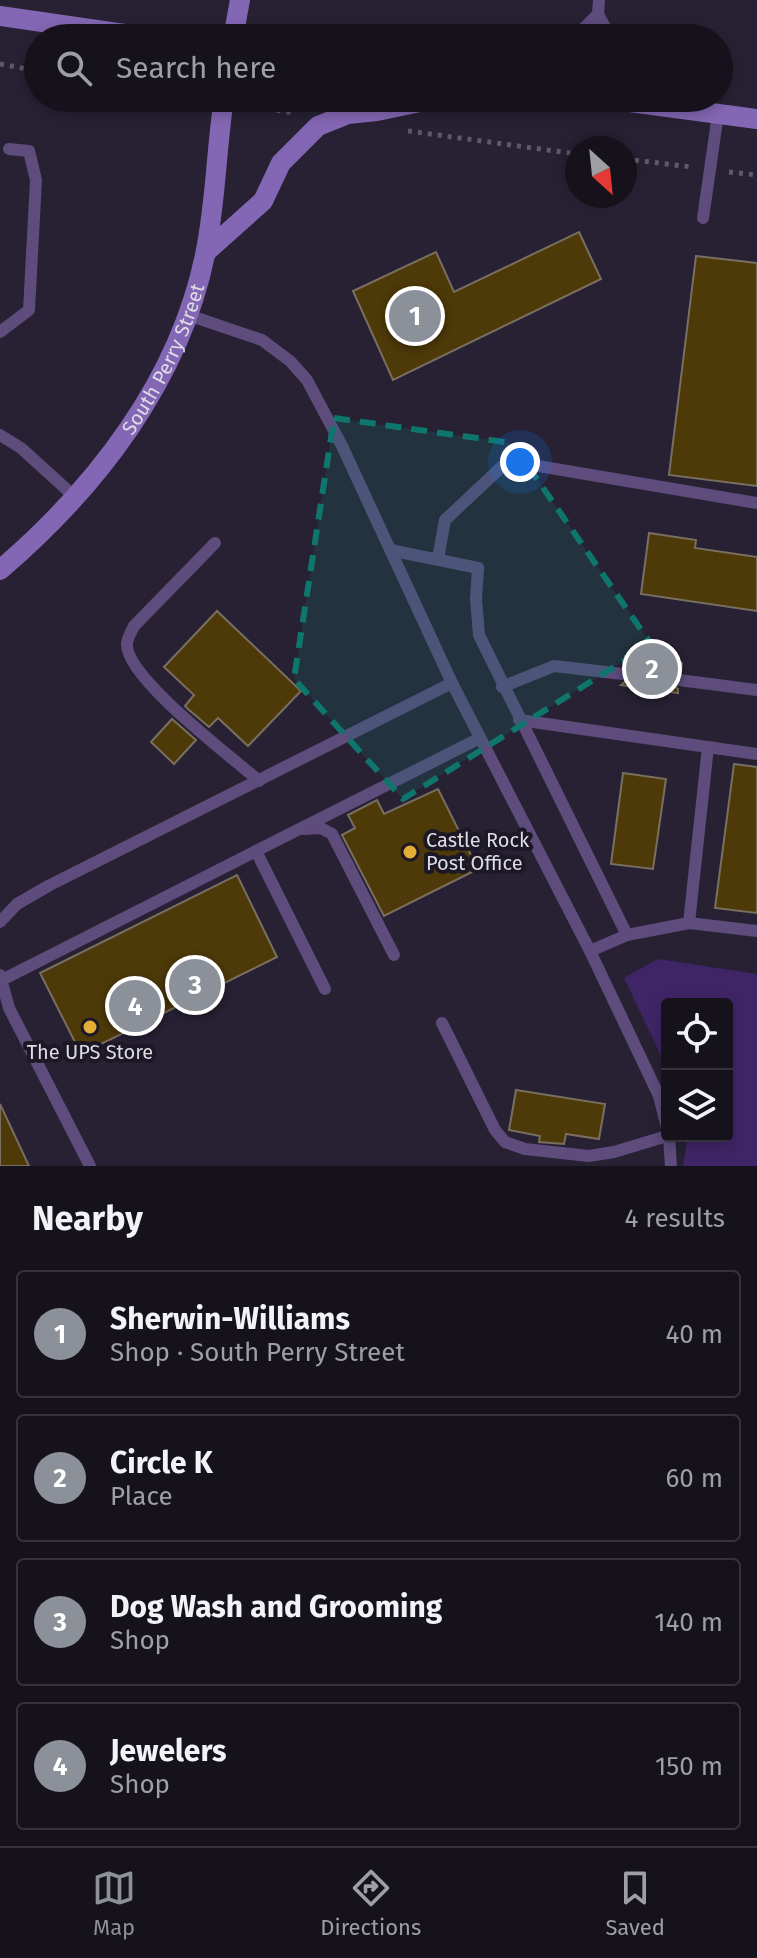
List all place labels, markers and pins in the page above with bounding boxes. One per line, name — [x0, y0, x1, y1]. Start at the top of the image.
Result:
pin: 1 — [389, 286, 441, 346]
pin: 2 — [626, 639, 678, 699]
place label: Castle Rock Post Office — [426, 828, 530, 875]
marker: Castle Rock Post Office — [401, 843, 419, 861]
pin: 3 — [169, 955, 221, 1015]
pin: 4 — [109, 976, 161, 1036]
marker: The UPS Store — [81, 1018, 99, 1036]
place label: The UPS Store — [27, 1040, 153, 1064]

